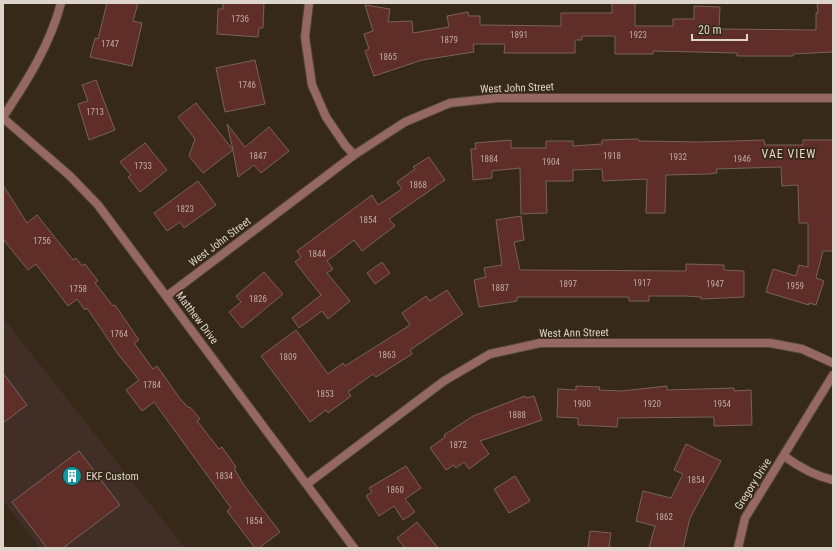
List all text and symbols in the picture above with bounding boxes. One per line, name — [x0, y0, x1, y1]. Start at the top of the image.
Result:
house number: 1736 — [231, 14, 249, 24]
scale bar — [692, 16, 747, 42]
text: 20 m — [698, 23, 722, 37]
house number: 1891 — [510, 30, 528, 40]
house number: 1923 — [629, 30, 647, 40]
house number: 1879 — [440, 35, 458, 45]
house number: 1747 — [101, 39, 119, 49]
house number: 1865 — [379, 52, 397, 62]
house number: 1746 — [238, 80, 256, 90]
street label: West John Street — [480, 80, 554, 96]
house number: 1713 — [86, 107, 104, 117]
district label: VAE VIEW — [762, 147, 816, 161]
house number: 1847 — [249, 151, 267, 161]
house number: 1918 — [603, 151, 621, 161]
house number: 1932 — [669, 152, 687, 162]
house number: 1884 — [480, 154, 498, 164]
house number: 1946 — [733, 154, 751, 164]
house number: 1904 — [542, 157, 560, 167]
house number: 1733 — [134, 161, 152, 171]
house number: 1868 — [409, 180, 427, 190]
house number: 1823 — [176, 204, 194, 214]
street label: West John Street — [187, 215, 253, 269]
house number: 1854 — [359, 215, 377, 225]
house number: 1756 — [33, 236, 51, 246]
house number: 1844 — [308, 249, 326, 259]
house number: 1917 — [633, 278, 651, 288]
house number: 1897 — [559, 279, 577, 289]
house number: 1947 — [706, 279, 724, 289]
house number: 1959 — [786, 281, 804, 291]
house number: 1887 — [491, 283, 509, 293]
house number: 1758 — [69, 284, 87, 294]
street label: Matthew Drive — [173, 289, 221, 347]
house number: 1826 — [249, 294, 267, 304]
street label: West Ann Street — [539, 326, 609, 340]
house number: 1764 — [110, 329, 128, 339]
house number: 1863 — [378, 350, 396, 360]
house number: 1809 — [279, 352, 297, 362]
house number: 1784 — [143, 380, 161, 390]
house number: 1853 — [316, 389, 334, 399]
house number: 1900 — [573, 399, 591, 409]
house number: 1920 — [643, 399, 661, 409]
house number: 1954 — [713, 399, 731, 409]
house number: 1888 — [508, 410, 526, 420]
house number: 1872 — [449, 440, 467, 450]
street label: Gregory Drive — [732, 456, 774, 512]
building icon: EKF Custom — [61, 465, 83, 487]
place label: EKF Custom — [86, 470, 139, 483]
house number: 1834 — [215, 471, 233, 481]
house number: 1854 — [687, 475, 705, 485]
house number: 1860 — [386, 485, 404, 495]
house number: 1862 — [655, 512, 673, 522]
house number: 1854 — [245, 516, 263, 526]

